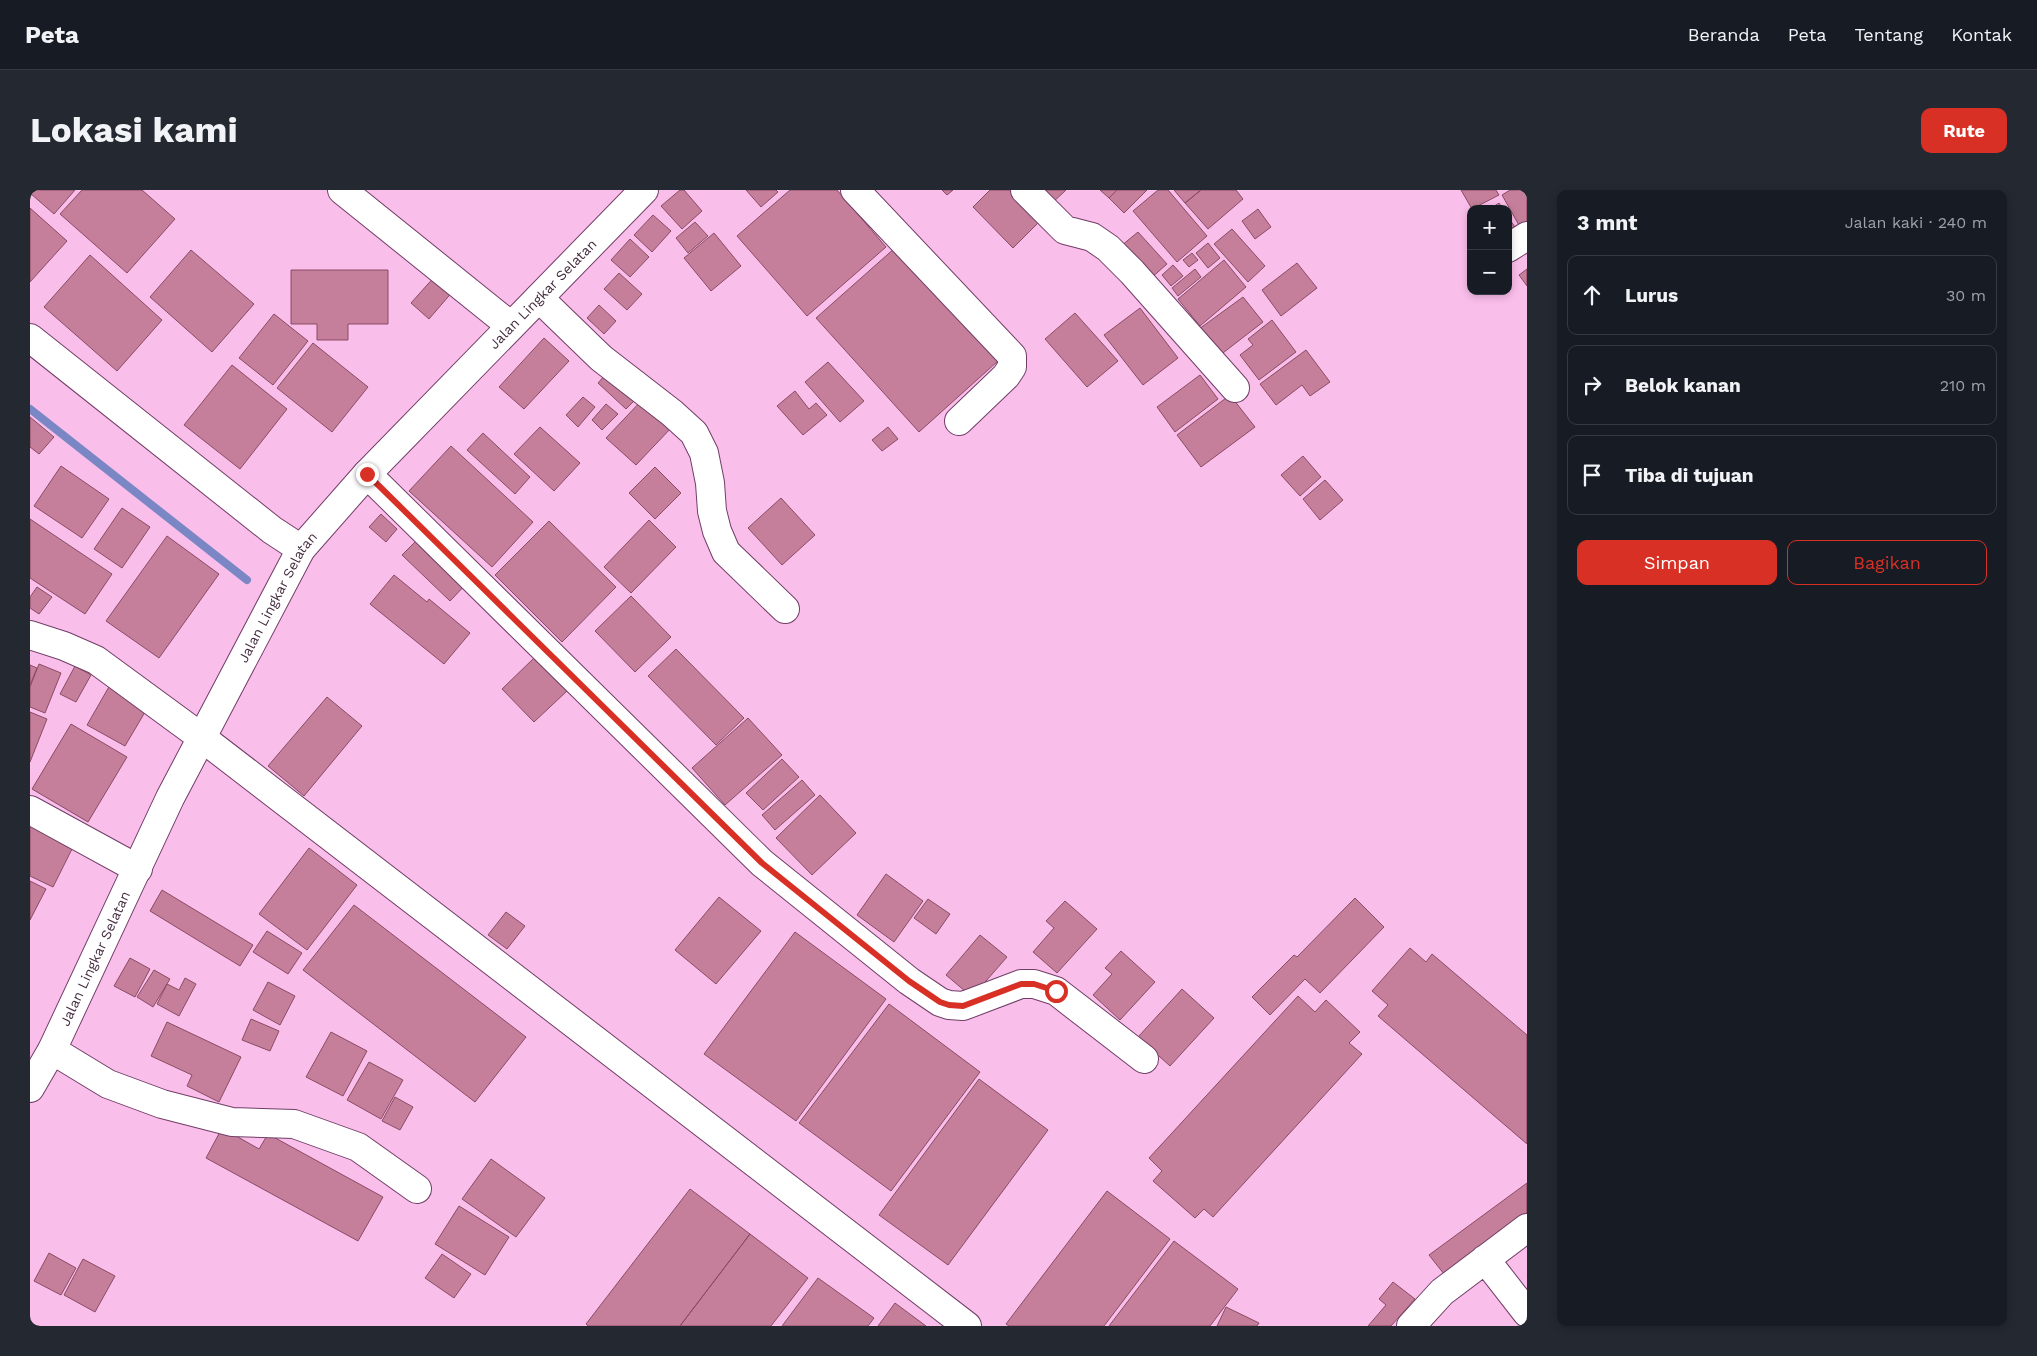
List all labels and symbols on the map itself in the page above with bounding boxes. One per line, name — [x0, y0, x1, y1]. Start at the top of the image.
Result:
street label: Jalan Lingkar Selatan — [486, 236, 600, 352]
route end — [356, 463, 379, 486]
street label: Jalan Lingkar Selatan — [235, 529, 320, 665]
street label: Jalan Lingkar Selatan — [56, 889, 133, 1028]
route start — [1045, 980, 1068, 1003]

